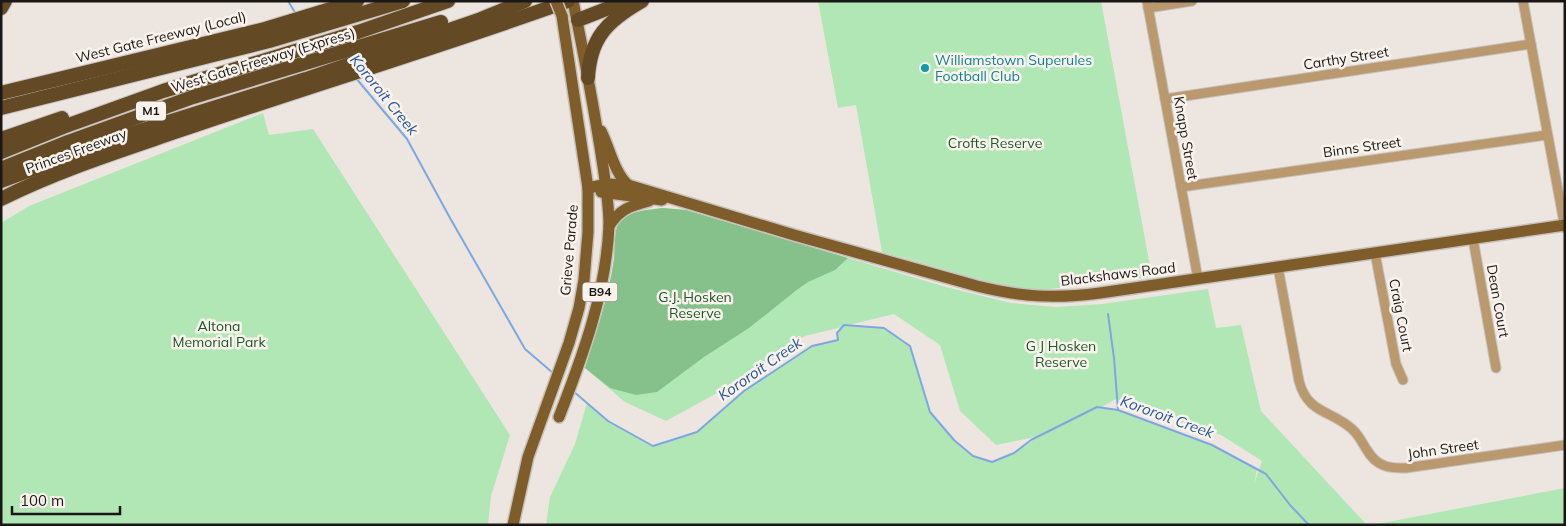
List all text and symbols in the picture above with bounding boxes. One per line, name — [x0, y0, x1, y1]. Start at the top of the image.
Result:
street label: West Gate Freeway (Local) — [74, 7, 248, 67]
street label: West Gate Freeway (Express) — [169, 23, 357, 97]
street label: Carthy Street — [1302, 42, 1390, 74]
water label: Kororoit Creek — [346, 51, 423, 140]
place label: Williamstown Superules Football Club — [935, 51, 1092, 85]
marker: Williamstown Superules Football Club — [919, 62, 931, 74]
street label: Knapp Street — [1170, 95, 1202, 181]
road number: M1 — [136, 102, 166, 120]
street label: Princes Freeway — [23, 124, 130, 178]
street label: Binns Street — [1322, 133, 1402, 161]
park label: Crofts Reserve — [948, 134, 1042, 152]
street label: Grieve Parade — [556, 204, 582, 296]
street label: Blackshaws Road — [1059, 258, 1177, 290]
street label: Dean Court — [1483, 263, 1513, 339]
street label: Craig Court — [1385, 277, 1417, 353]
road number: B94 — [582, 282, 618, 302]
park label: G.J. Hosken Reserve — [658, 288, 732, 322]
park label: Altona Memorial Park — [172, 317, 266, 351]
water label: Kororoit Creek — [714, 332, 806, 405]
park label: G J Hosken Reserve — [1026, 337, 1096, 371]
water label: Kororoit Creek — [1118, 391, 1218, 443]
street label: John Street — [1406, 435, 1480, 463]
scale bar — [12, 484, 120, 516]
text: 100 m — [20, 491, 64, 510]

